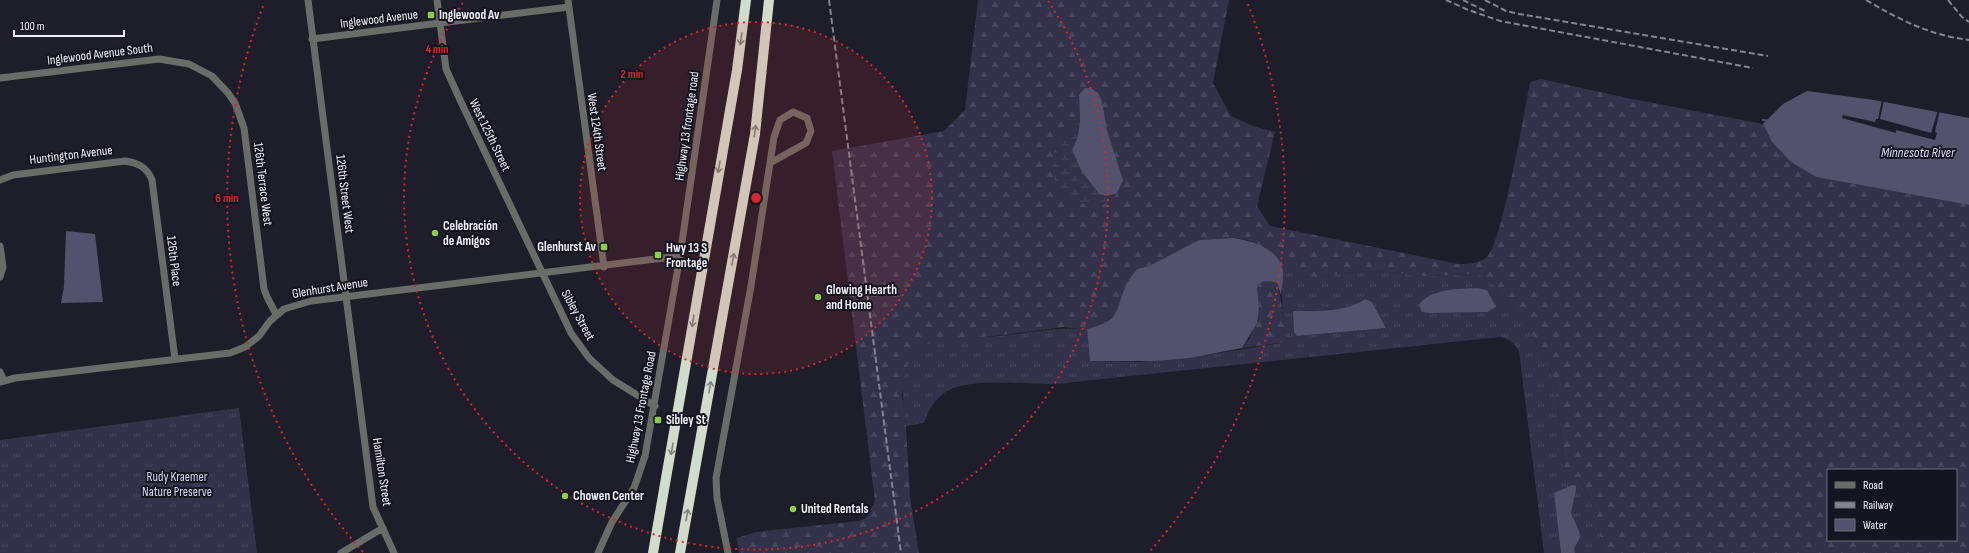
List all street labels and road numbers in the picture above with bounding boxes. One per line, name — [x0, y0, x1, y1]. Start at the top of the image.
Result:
street label: Inglewood Avenue — [339, 6, 419, 32]
street label: Inglewood Avenue South — [46, 40, 154, 68]
street label: Highway 13 frontage road — [671, 70, 703, 182]
street label: West 124th Street — [584, 92, 610, 172]
street label: West 125th Street — [466, 96, 514, 174]
street label: 126th Terrace West — [250, 141, 276, 227]
street label: Huntington Avenue — [29, 142, 113, 168]
street label: 126th Street West — [332, 154, 358, 234]
street label: 126th Place — [163, 235, 185, 287]
street label: Glenhurst Avenue — [291, 274, 369, 302]
street label: Sibley Street — [558, 287, 598, 343]
street label: Highway 13 Frontage Road — [622, 350, 660, 464]
street label: Hamilton Street — [369, 437, 395, 507]

